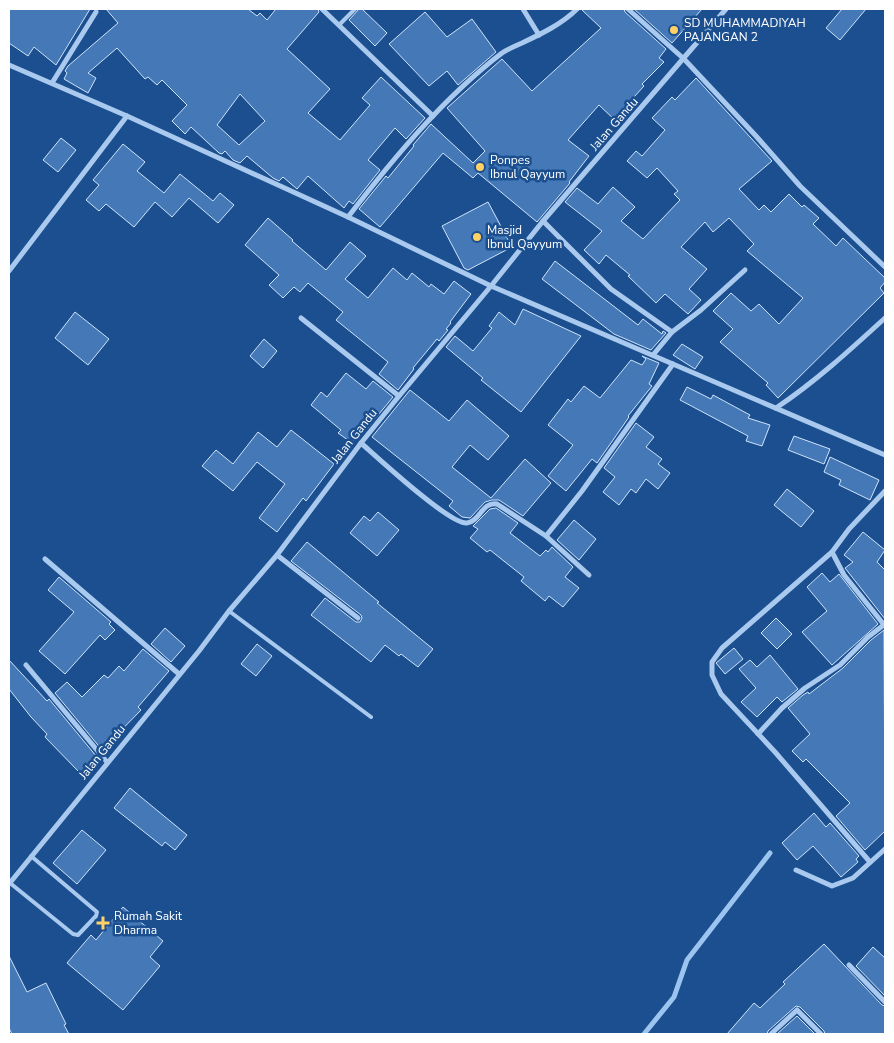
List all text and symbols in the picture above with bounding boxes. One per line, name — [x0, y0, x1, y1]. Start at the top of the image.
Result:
place label: SD MUHAMMADIYAH PAJANGAN 2 — [684, 15, 806, 45]
marker: SD MUHAMMADIYAH PAJANGAN 2 — [668, 24, 680, 36]
street label: Jalan Gandu — [586, 94, 642, 155]
place label: Ponpes Ibnul Qayyum — [490, 152, 565, 182]
marker: Ponpes Ibnul Qayyum — [474, 161, 486, 173]
place label: Masjid Ibnul Qayyum — [487, 222, 562, 252]
marker: Masjid Ibnul Qayyum — [471, 231, 483, 243]
street label: Jalan Gandu — [327, 405, 381, 468]
street label: Jalan Gandu — [74, 721, 129, 783]
place label: Rumah Sakit Dharma — [114, 908, 183, 938]
marker: Rumah Sakit Dharma — [96, 916, 110, 930]

